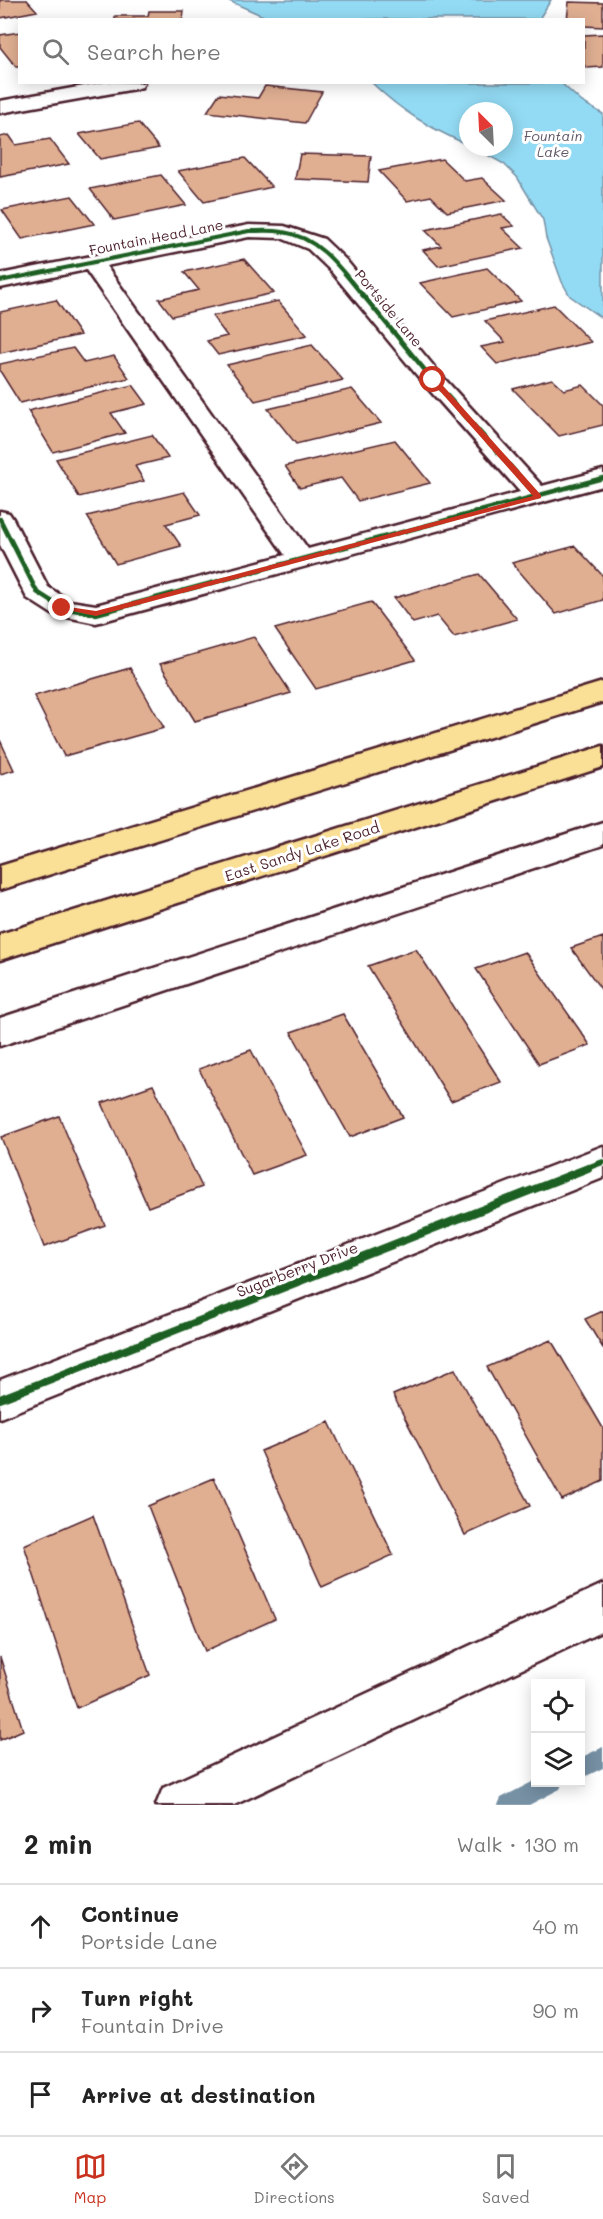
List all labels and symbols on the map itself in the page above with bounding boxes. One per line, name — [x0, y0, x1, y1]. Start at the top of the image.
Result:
north arrow — [459, 102, 513, 156]
water label: Fountain Lake — [524, 126, 582, 161]
street label: Fountain Head Lane — [87, 215, 225, 259]
street label: Portside Lane — [351, 265, 427, 351]
route start — [419, 366, 445, 392]
route end — [48, 594, 74, 620]
street label: East Sandy Lake Road — [222, 817, 382, 885]
street label: Sugarberry Drive — [233, 1237, 361, 1301]

